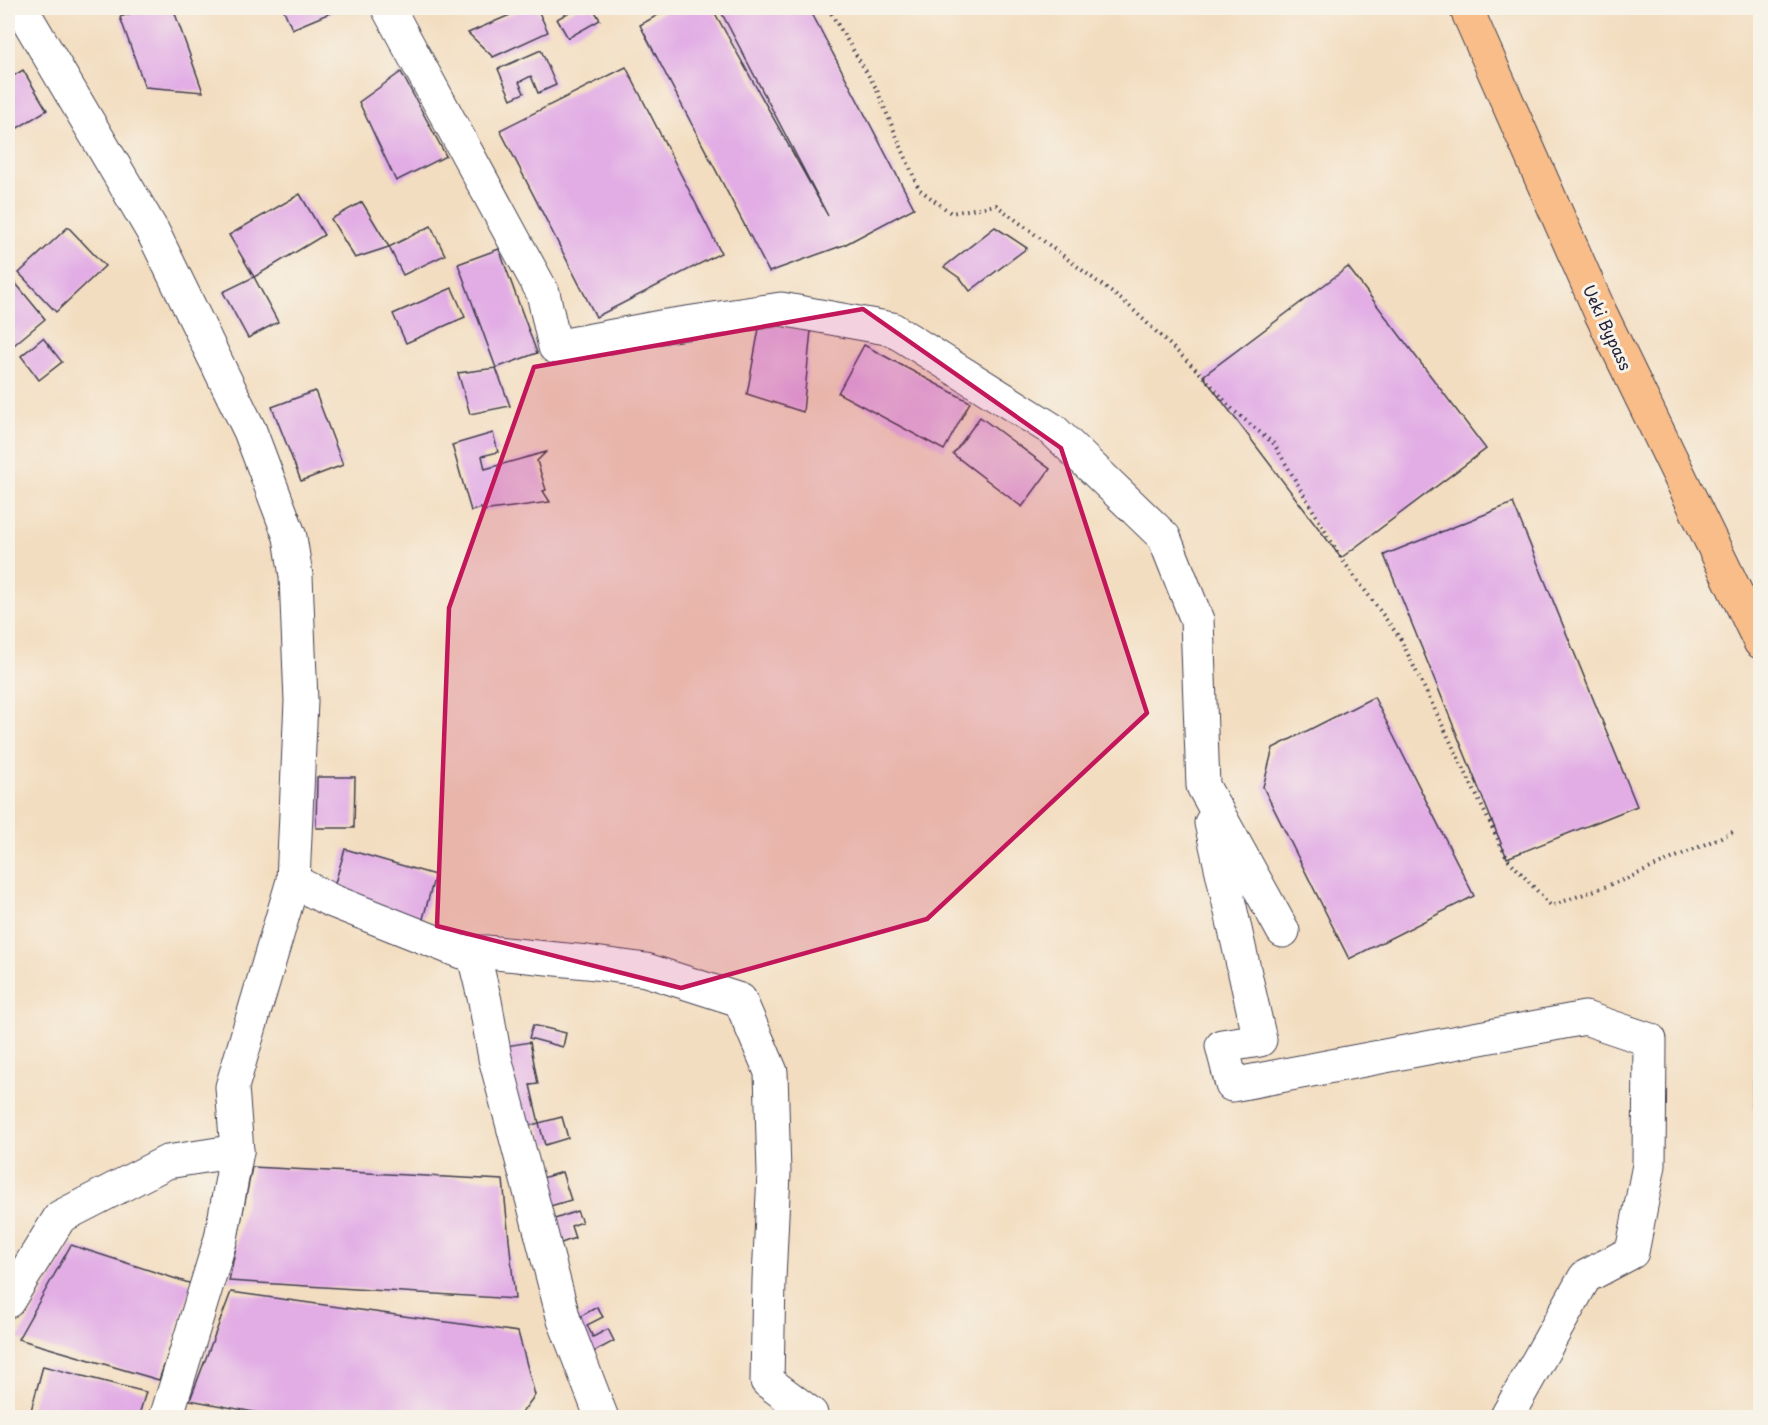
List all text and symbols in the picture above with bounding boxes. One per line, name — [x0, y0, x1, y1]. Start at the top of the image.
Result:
street label: Ueki Bypass — [1578, 280, 1638, 374]

